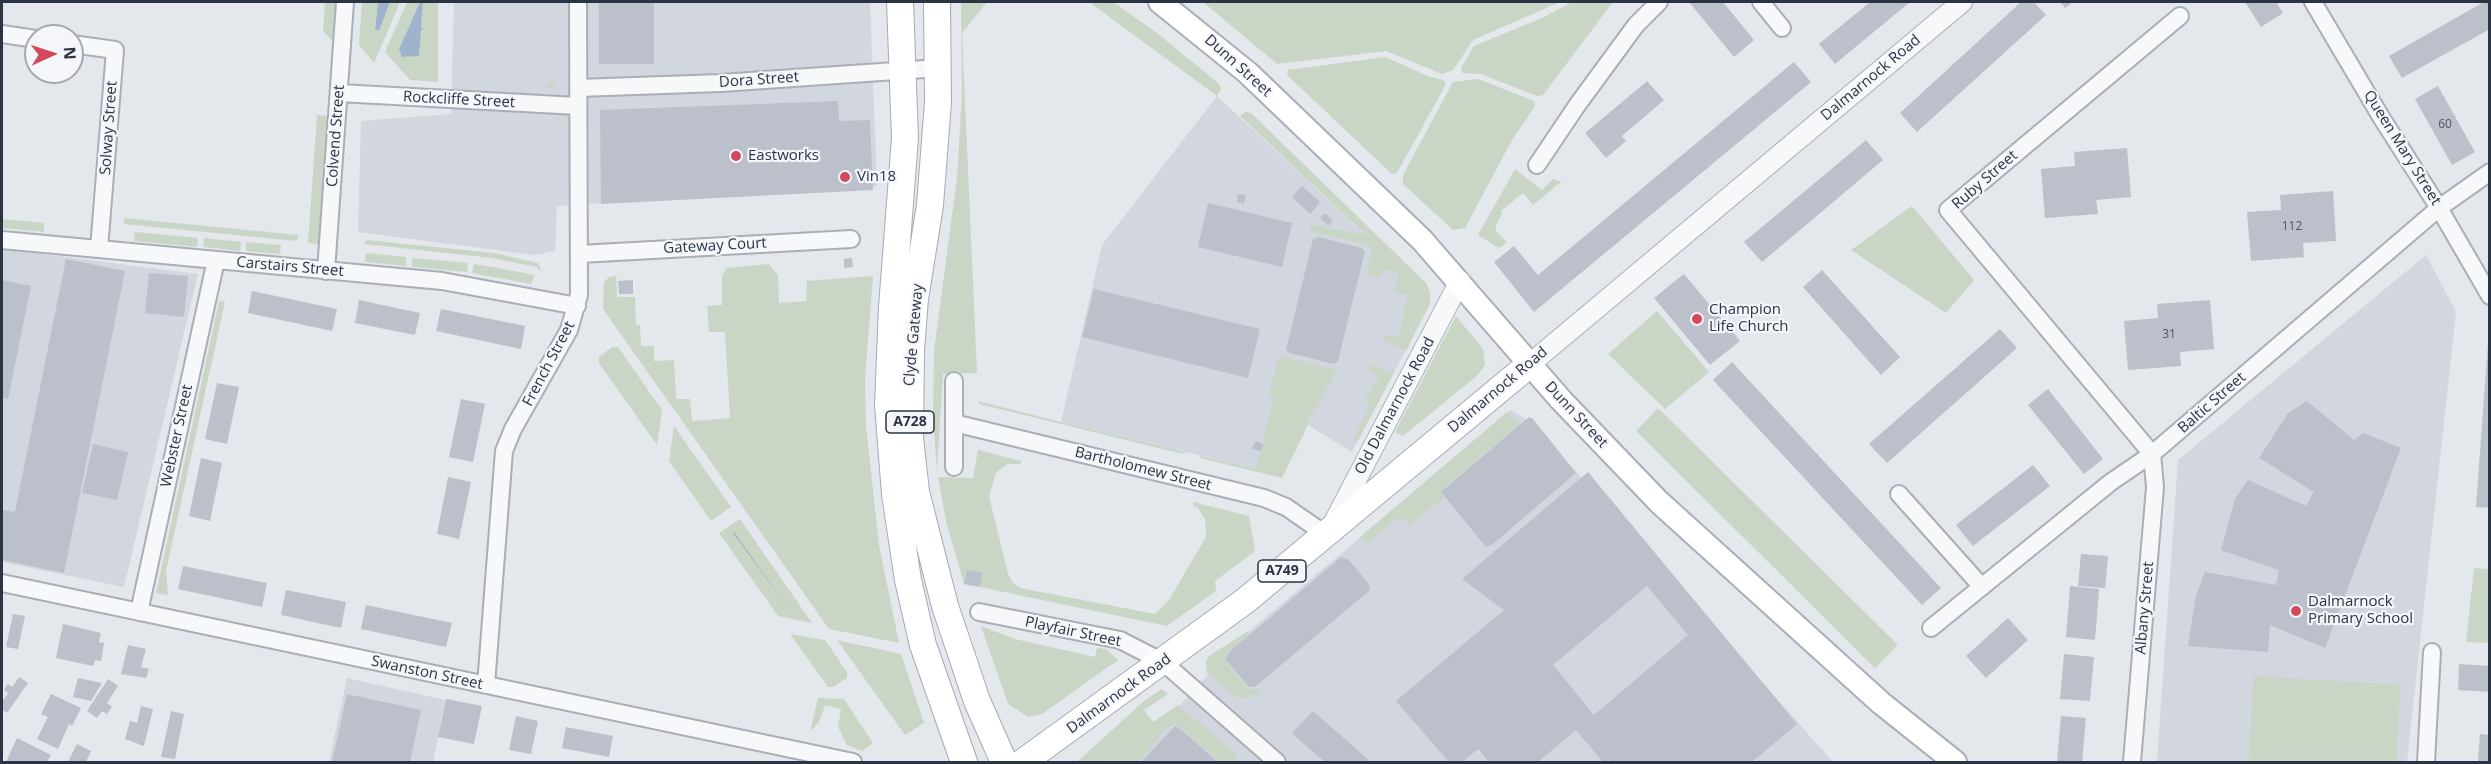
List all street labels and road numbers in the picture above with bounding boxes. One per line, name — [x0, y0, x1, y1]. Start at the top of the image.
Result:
street label: Dunn Street — [1201, 31, 1275, 101]
street label: Dalmarnock Road — [1818, 31, 1924, 125]
street label: Dora Street — [718, 68, 800, 92]
street label: Solway Street — [97, 80, 121, 176]
street label: Colvend Street — [323, 84, 349, 188]
street label: Queen Mary Street — [2359, 87, 2445, 209]
street label: Rockcliffe Street — [402, 88, 516, 112]
street label: Ruby Street — [1949, 147, 2021, 213]
street label: Gateway Court — [663, 234, 767, 258]
street label: Carstairs Street — [236, 253, 344, 281]
street label: Clyde Gateway — [901, 283, 927, 387]
street label: French Street — [519, 318, 579, 410]
street label: Old Dalmarnock Road — [1351, 334, 1439, 478]
street label: Dalmarnock Road — [1445, 343, 1551, 437]
street label: Baltic Street — [2174, 369, 2250, 437]
street label: Dunn Street — [1541, 378, 1611, 452]
street label: Webster Street — [157, 383, 197, 489]
road number: A728 — [886, 411, 934, 433]
street label: Bartholomew Street — [1073, 443, 1213, 495]
road number: A749 — [1258, 560, 1306, 582]
street label: Albany Street — [2132, 561, 2158, 655]
street label: Playfair Street — [1023, 613, 1123, 651]
street label: Dalmarnock Road — [1063, 650, 1175, 738]
street label: Swanston Street — [369, 652, 485, 694]

